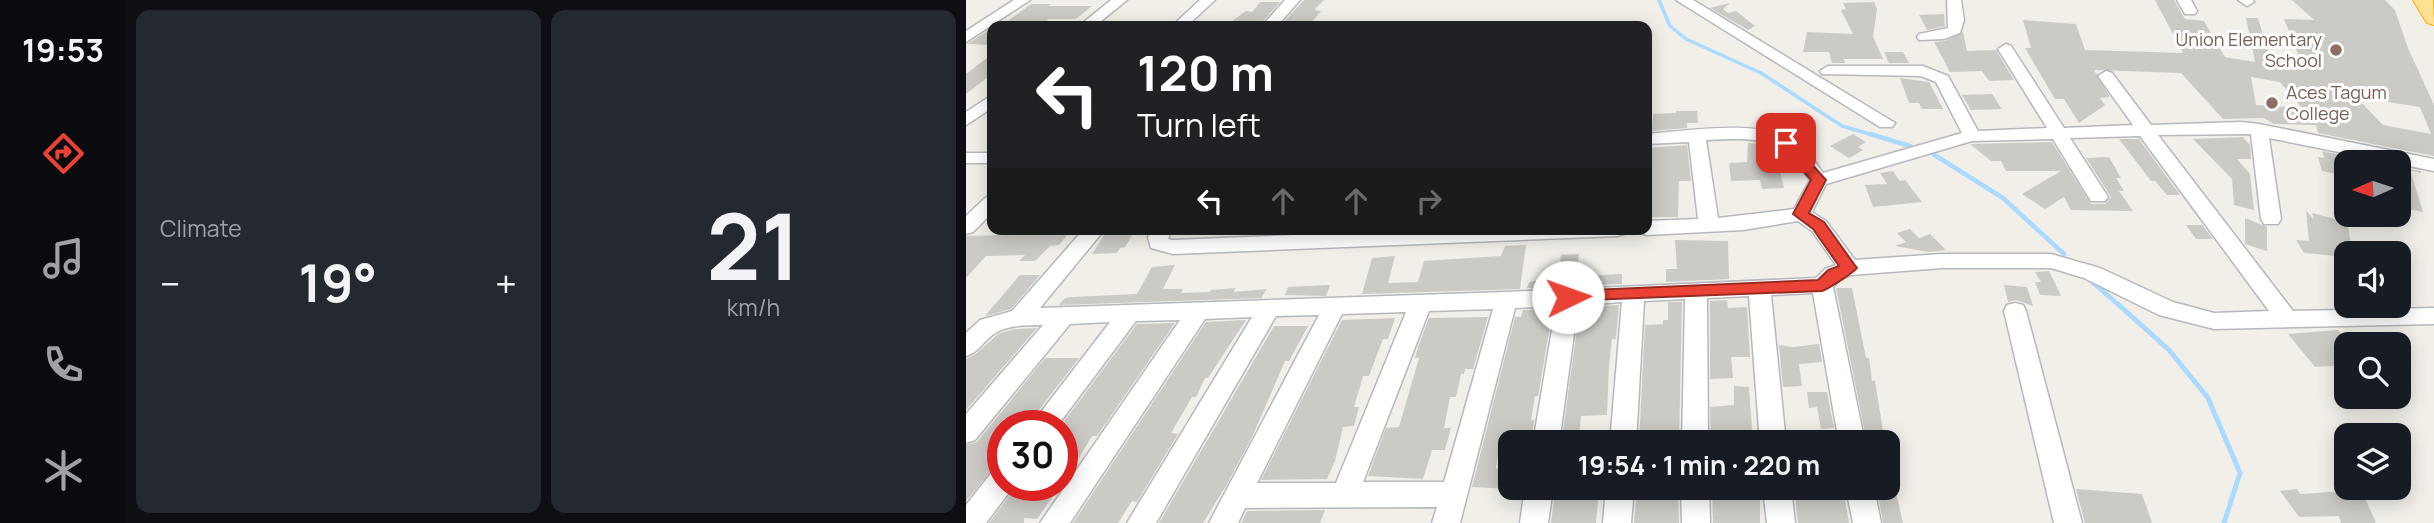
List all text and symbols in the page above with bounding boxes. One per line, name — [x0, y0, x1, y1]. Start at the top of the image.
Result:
place label: Union Elementary School — [2176, 27, 2323, 72]
text: 19:53 — [22, 28, 104, 72]
text: 120 m — [1137, 39, 1274, 106]
marker: Union Elementary School — [2328, 42, 2344, 58]
icon: left — [1022, 49, 1113, 140]
place label: Aces Tagum College — [2286, 80, 2387, 125]
marker: Aces Tagum College — [2264, 95, 2280, 111]
text: Turn left — [1137, 103, 1261, 147]
pin — [1756, 113, 1816, 173]
icon: arrive — [1767, 124, 1805, 162]
icon: directions — [39, 129, 88, 178]
north arrow — [2334, 150, 2412, 228]
map controls — [2334, 150, 2411, 500]
icon: left — [1191, 182, 1229, 220]
icon: ahead — [1264, 182, 1302, 220]
icon: ahead — [1337, 182, 1375, 220]
icon: right — [1410, 182, 1448, 220]
text: 21 — [706, 183, 801, 307]
text: Climate — [160, 212, 242, 244]
icon: music — [39, 234, 88, 283]
button: sound — [2334, 241, 2411, 318]
text: 19° — [299, 247, 377, 318]
text: − — [160, 257, 181, 309]
text: + — [495, 257, 517, 309]
position arrow — [1531, 260, 1605, 334]
text: km/h — [727, 291, 780, 323]
button: search — [2334, 332, 2411, 409]
icon: phone — [39, 340, 88, 389]
speed limit sign: 30 — [987, 410, 1078, 501]
button: layers — [2334, 423, 2411, 500]
icon: climate — [39, 446, 88, 495]
text: 19:54 · 1 min · 220 m — [1578, 447, 1820, 483]

